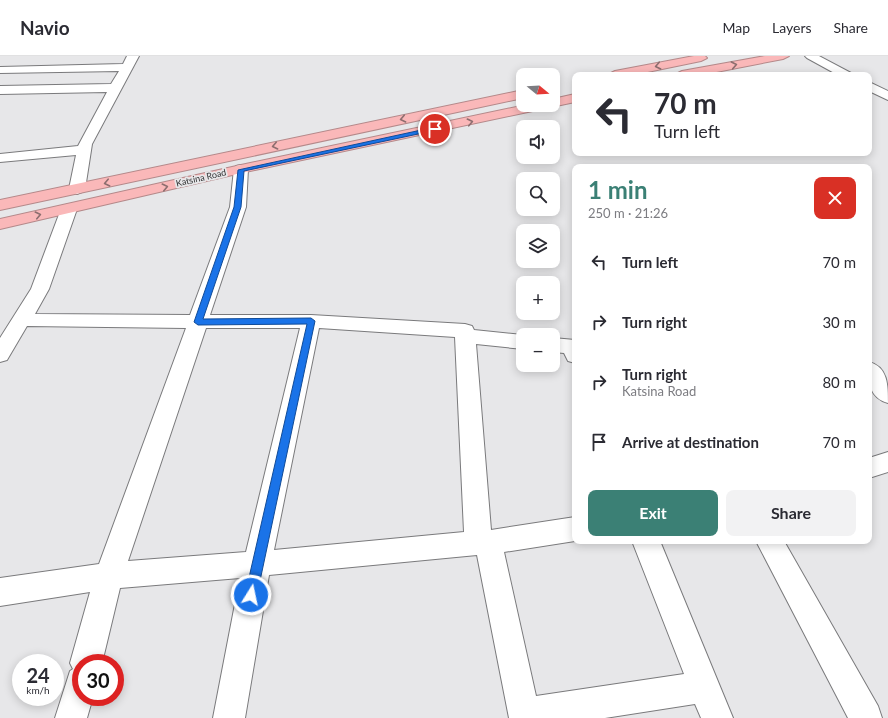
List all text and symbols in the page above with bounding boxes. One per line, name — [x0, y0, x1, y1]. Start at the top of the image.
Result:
text: Navio — [20, 16, 70, 39]
text: Map — [722, 19, 750, 36]
text: Layers — [772, 19, 812, 36]
text: Share — [834, 19, 868, 36]
one-way arrow — [731, 61, 737, 70]
one-way arrow — [655, 62, 661, 70]
north arrow — [516, 68, 560, 112]
map controls — [516, 68, 560, 372]
text: 70 m — [654, 86, 717, 120]
icon: left — [588, 88, 640, 140]
pin — [418, 112, 452, 146]
one-way arrow — [399, 115, 406, 123]
icon: arrive — [424, 118, 446, 140]
one-way arrow — [467, 118, 473, 126]
button: sound — [516, 120, 560, 164]
text: Turn left — [654, 120, 720, 142]
one-way arrow — [272, 141, 279, 149]
street label: Katsina Road — [175, 166, 227, 189]
button: search — [516, 172, 560, 216]
text: 1 min — [588, 175, 648, 204]
button: close — [814, 177, 856, 219]
one-way arrow — [104, 178, 111, 186]
one-way arrow — [162, 183, 168, 191]
text: 250 m · 21:26 — [588, 205, 668, 221]
one-way arrow — [35, 212, 41, 220]
button: layers — [516, 224, 560, 268]
icon: left — [588, 251, 610, 273]
text: Turn left — [622, 253, 678, 271]
text: 70 m — [822, 253, 856, 271]
button: + — [516, 276, 560, 320]
icon: right — [588, 311, 610, 333]
text: Turn right — [622, 313, 687, 331]
text: 30 m — [822, 313, 856, 331]
button: − — [516, 328, 560, 372]
text: Turn right — [622, 365, 687, 383]
icon: right — [588, 371, 610, 393]
text: 80 m — [822, 373, 856, 391]
text: Katsina Road — [622, 383, 696, 399]
icon: arrive — [588, 431, 610, 453]
text: Arrive at destination — [622, 433, 759, 451]
text: 70 m — [822, 433, 856, 451]
button: Exit — [588, 490, 718, 536]
button: Share — [726, 490, 856, 536]
position arrow — [230, 574, 272, 616]
speed limit sign: 30 — [72, 654, 124, 706]
text: 24 — [26, 663, 50, 687]
text: km/h — [26, 684, 50, 696]

